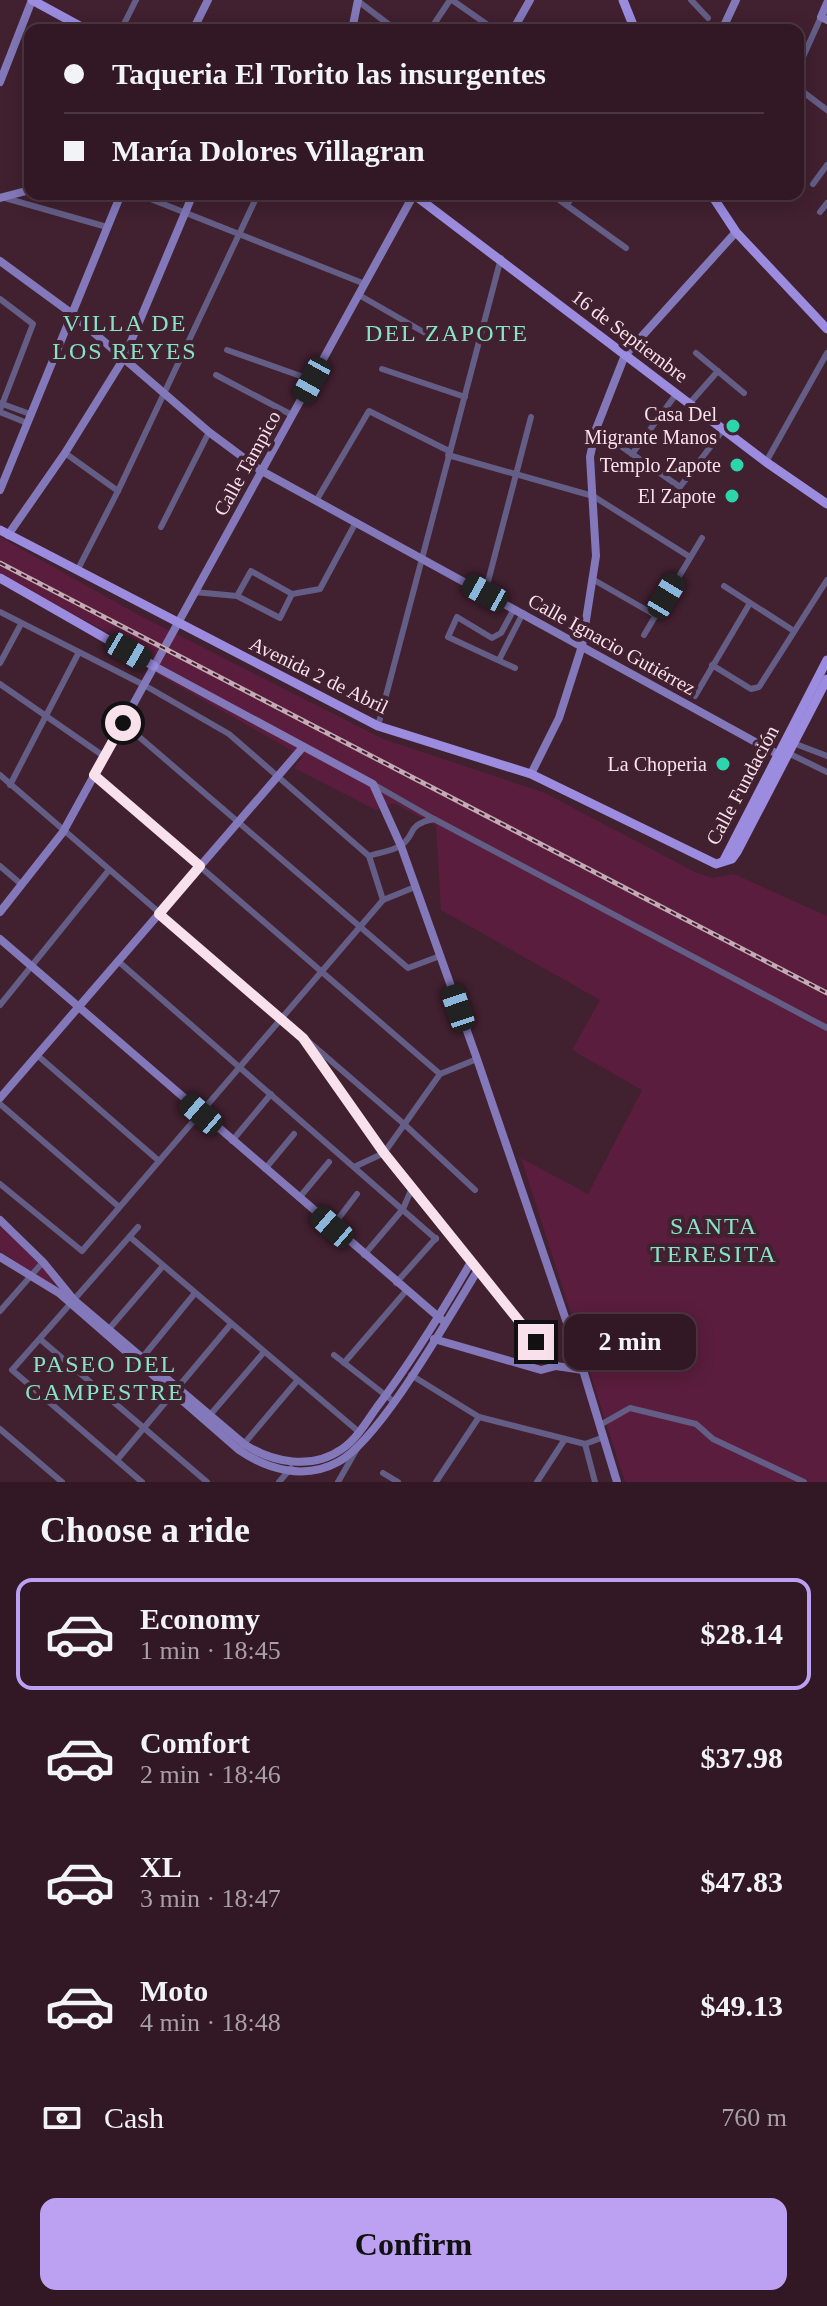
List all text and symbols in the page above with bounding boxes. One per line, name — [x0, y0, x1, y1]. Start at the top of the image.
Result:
text: Taqueria El Torito las insurgentes — [112, 57, 546, 90]
text: María Dolores Villagran — [112, 134, 425, 167]
street label: 16 de Septiembre — [567, 285, 693, 388]
district label: VILLA DE LOS REYES — [52, 310, 198, 364]
district label: DEL ZAPOTE — [365, 320, 529, 346]
car — [290, 353, 334, 407]
place label: Casa Del Migrante Manos — [584, 403, 717, 449]
street label: Calle Tampico — [209, 407, 286, 520]
marker: Casa Del Migrante Manos — [724, 417, 742, 435]
place label: Templo Zapote — [600, 454, 721, 477]
marker: Templo Zapote — [728, 456, 746, 474]
place label: El Zapote — [638, 485, 716, 508]
marker: El Zapote — [723, 487, 741, 505]
car — [643, 569, 689, 623]
car — [458, 571, 512, 615]
street label: Calle Ignacio Gutiérrez — [524, 589, 700, 700]
car — [101, 629, 155, 673]
street label: Avenida 2 de Abril — [246, 632, 392, 718]
route start — [105, 705, 141, 741]
street label: Calle Fundación — [701, 722, 783, 848]
place label: La Choperia — [608, 753, 707, 776]
marker: La Choperia — [714, 755, 732, 773]
car — [439, 981, 477, 1035]
car — [175, 1089, 227, 1139]
car — [306, 1202, 358, 1252]
district label: SANTA TERESITA — [650, 1213, 778, 1267]
callout: 2 min — [564, 1314, 696, 1370]
route end — [518, 1324, 554, 1360]
text: 2 min — [599, 1327, 661, 1356]
district label: PASEO DEL CAMPESTRE — [25, 1351, 185, 1405]
text: Choose a ride — [40, 1510, 250, 1550]
icon: car — [44, 1598, 116, 1670]
text: Economy — [140, 1602, 260, 1635]
text: $28.14 — [701, 1617, 783, 1650]
text: 1 min · 18:45 — [140, 1636, 281, 1665]
icon: car — [44, 1722, 116, 1794]
text: Comfort — [140, 1726, 250, 1759]
text: $37.98 — [701, 1741, 783, 1774]
text: 2 min · 18:46 — [140, 1760, 281, 1789]
icon: car — [44, 1846, 116, 1918]
text: XL — [140, 1850, 182, 1883]
text: $47.83 — [701, 1865, 783, 1898]
text: 3 min · 18:47 — [140, 1884, 281, 1913]
icon: car — [44, 1970, 116, 2042]
text: Moto — [140, 1974, 208, 2007]
text: $49.13 — [701, 1989, 783, 2022]
text: 4 min · 18:48 — [140, 2008, 281, 2037]
icon: cash — [40, 2096, 84, 2140]
text: Cash — [104, 2101, 164, 2134]
text: 760 m — [721, 2103, 787, 2132]
button: Confirm — [40, 2198, 787, 2290]

